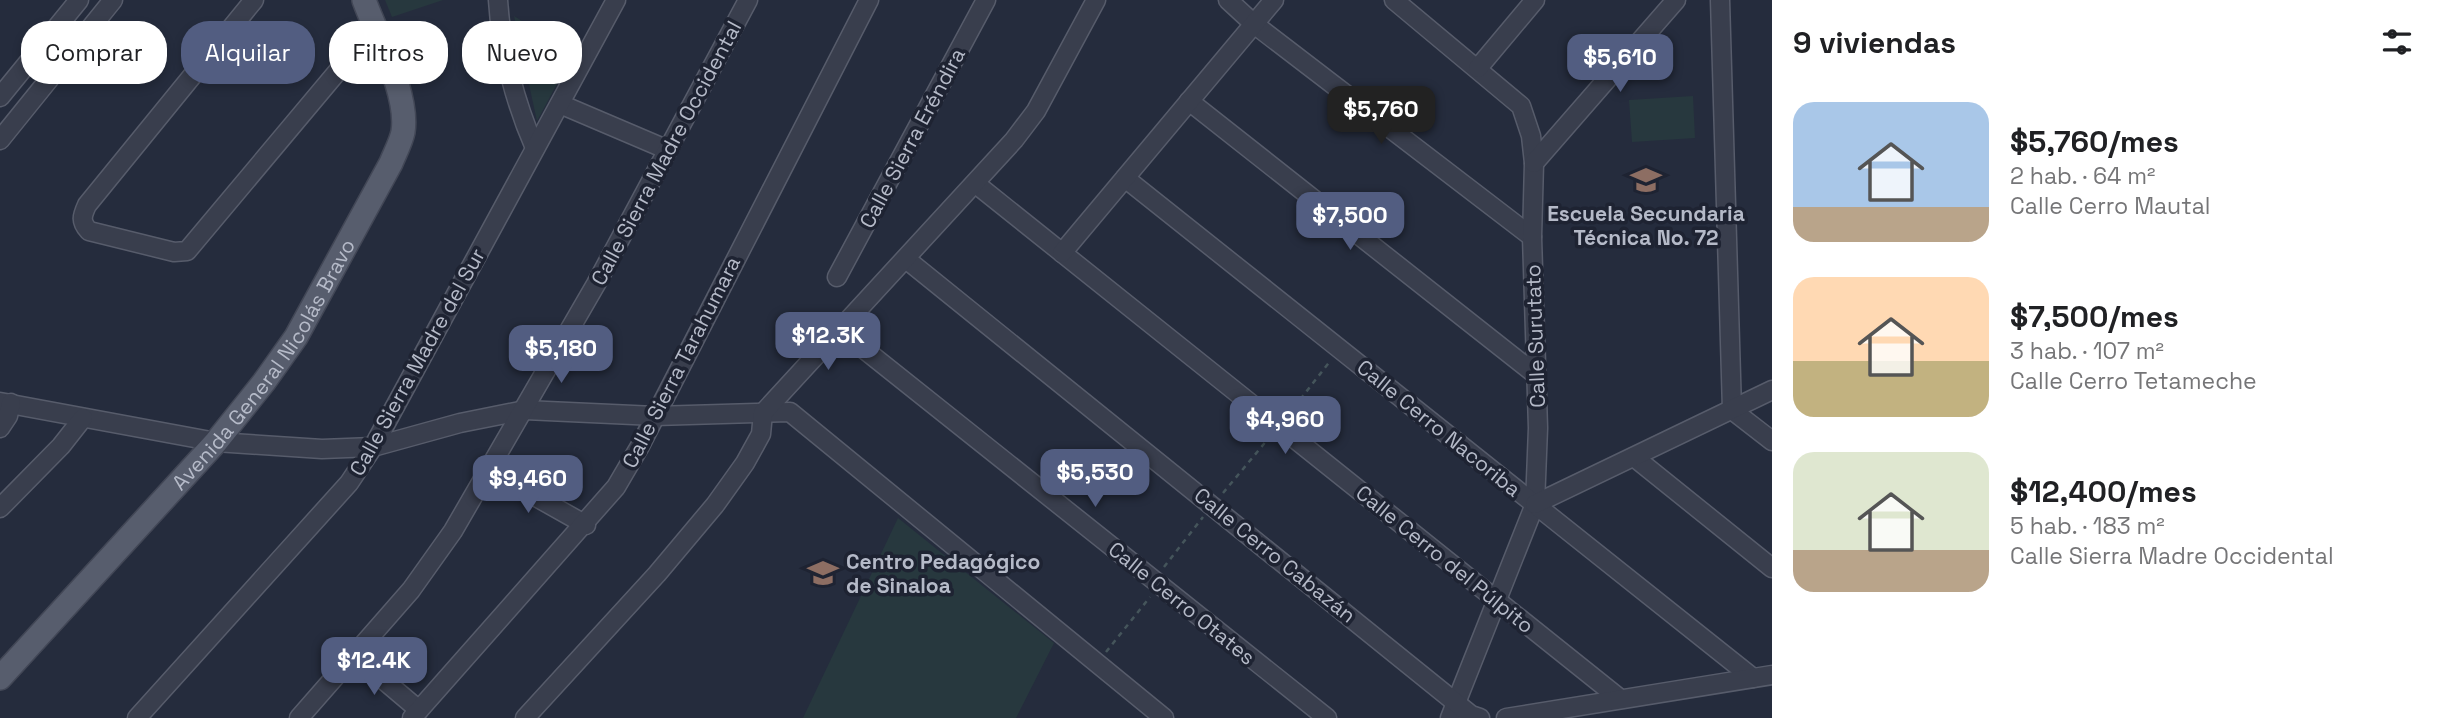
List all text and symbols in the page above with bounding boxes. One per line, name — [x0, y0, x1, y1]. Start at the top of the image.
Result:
street label: Calle Sierra Madre Occidental — [585, 16, 747, 290]
chip: Comprar — [21, 21, 167, 84]
chip: Alquilar — [181, 21, 315, 84]
chip: Filtros — [329, 21, 448, 84]
chip: Nuevo — [462, 21, 582, 84]
text: 9 viviendas — [1793, 23, 1956, 62]
icon: filters — [2378, 23, 2416, 61]
pin: $5,610 — [1563, 34, 1677, 94]
text: $5,610 — [1583, 42, 1657, 72]
street label: Calle Sierra Eréndira — [853, 43, 971, 233]
pin: $5,760 — [1324, 86, 1438, 146]
text: $5,760 — [1343, 94, 1419, 124]
text: $5,760/mes — [2010, 122, 2179, 161]
icon: home — [1849, 130, 1933, 214]
text: 2 hab. · 64 m² — [2010, 161, 2156, 191]
school or university icon: Escuela Secundaria Técnica No. 72 — [1629, 163, 1663, 197]
text: Calle Cerro Mautal — [2010, 191, 2211, 221]
pin: $7,500 — [1293, 192, 1407, 252]
text: $7,500 — [1312, 200, 1388, 230]
place label: Escuela Secundaria Técnica No. 72 — [1547, 200, 1745, 251]
street label: Avenida General Nicolás Bravo — [165, 234, 361, 495]
street label: Calle Sierra Madre del Sur — [343, 243, 491, 481]
street label: Calle Sierra Tarahumara — [616, 252, 746, 472]
street label: Calle Surutato — [1519, 264, 1551, 408]
text: $7,500/mes — [2010, 297, 2179, 336]
icon: home — [1849, 305, 1933, 389]
pin: $12.3K — [771, 312, 885, 372]
text: $12.3K — [791, 320, 865, 350]
pin: $5,180 — [504, 326, 618, 385]
text: $5,180 — [525, 333, 597, 363]
text: 3 hab. · 107 m² — [2010, 336, 2164, 366]
street label: Calle Cerro Nacoriba — [1351, 354, 1527, 502]
text: Calle Cerro Tetameche — [2010, 366, 2257, 396]
pin: $4,960 — [1228, 396, 1342, 456]
text: $4,960 — [1246, 404, 1324, 434]
pin: $5,530 — [1038, 449, 1152, 509]
pin: $9,460 — [471, 456, 585, 515]
text: $5,530 — [1056, 457, 1134, 487]
text: $9,460 — [489, 463, 567, 493]
text: $12,400/mes — [2010, 472, 2197, 511]
street label: Calle Cerro del Púlpito — [1350, 479, 1540, 639]
icon: home — [1849, 480, 1933, 564]
street label: Calle Cerro Cabazán — [1189, 481, 1361, 629]
text: 5 hab. · 183 m² — [2010, 511, 2165, 541]
street label: Calle Cerro Otates — [1103, 535, 1261, 671]
text: Calle Sierra Madre Occidental — [2010, 541, 2334, 571]
place label: Centro Pedagógico de Sinaloa — [846, 548, 1040, 599]
school or university icon: Centro Pedagógico de Sinaloa — [806, 556, 840, 590]
pin: $12.4K — [317, 638, 431, 697]
text: $12.4K — [337, 645, 411, 675]

